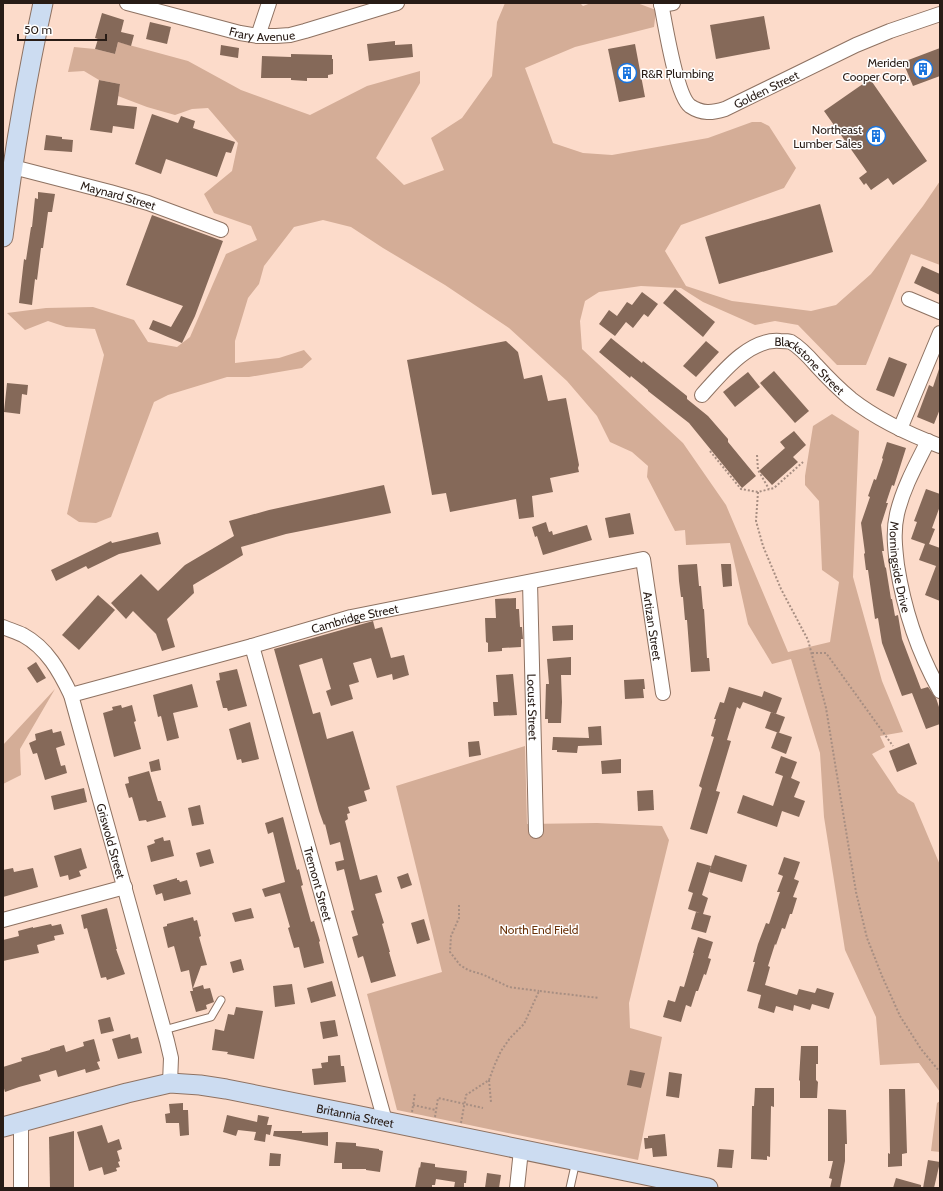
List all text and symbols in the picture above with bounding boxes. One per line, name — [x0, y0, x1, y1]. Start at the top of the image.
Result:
scale bar — [18, 16, 106, 42]
text: 50 m — [24, 22, 52, 37]
street label: Frary Avenue — [228, 23, 297, 44]
place label: Meriden Cooper Corp. — [842, 55, 909, 84]
building icon: Meriden Cooper Corp. — [912, 58, 934, 80]
building icon: R&R Plumbing — [616, 62, 638, 84]
place label: R&R Plumbing — [641, 66, 715, 81]
street label: Golden Street — [731, 67, 801, 111]
place label: Northeast Lumber Sales — [793, 122, 862, 151]
building icon: Northeast Lumber Sales — [865, 125, 887, 147]
street label: Maynard Street — [79, 177, 158, 213]
street label: Blackstone Street — [774, 333, 848, 397]
street label: Morningside Drive — [887, 521, 914, 614]
street label: Artizan Street — [640, 590, 666, 661]
street label: Cambridge Street — [309, 600, 399, 636]
street label: Locust Street — [525, 673, 541, 741]
street label: Griswold Street — [94, 801, 129, 880]
street label: Tremont Street — [301, 845, 336, 923]
park label: North End Field — [500, 922, 578, 937]
street label: Britannia Street — [315, 1100, 395, 1130]

